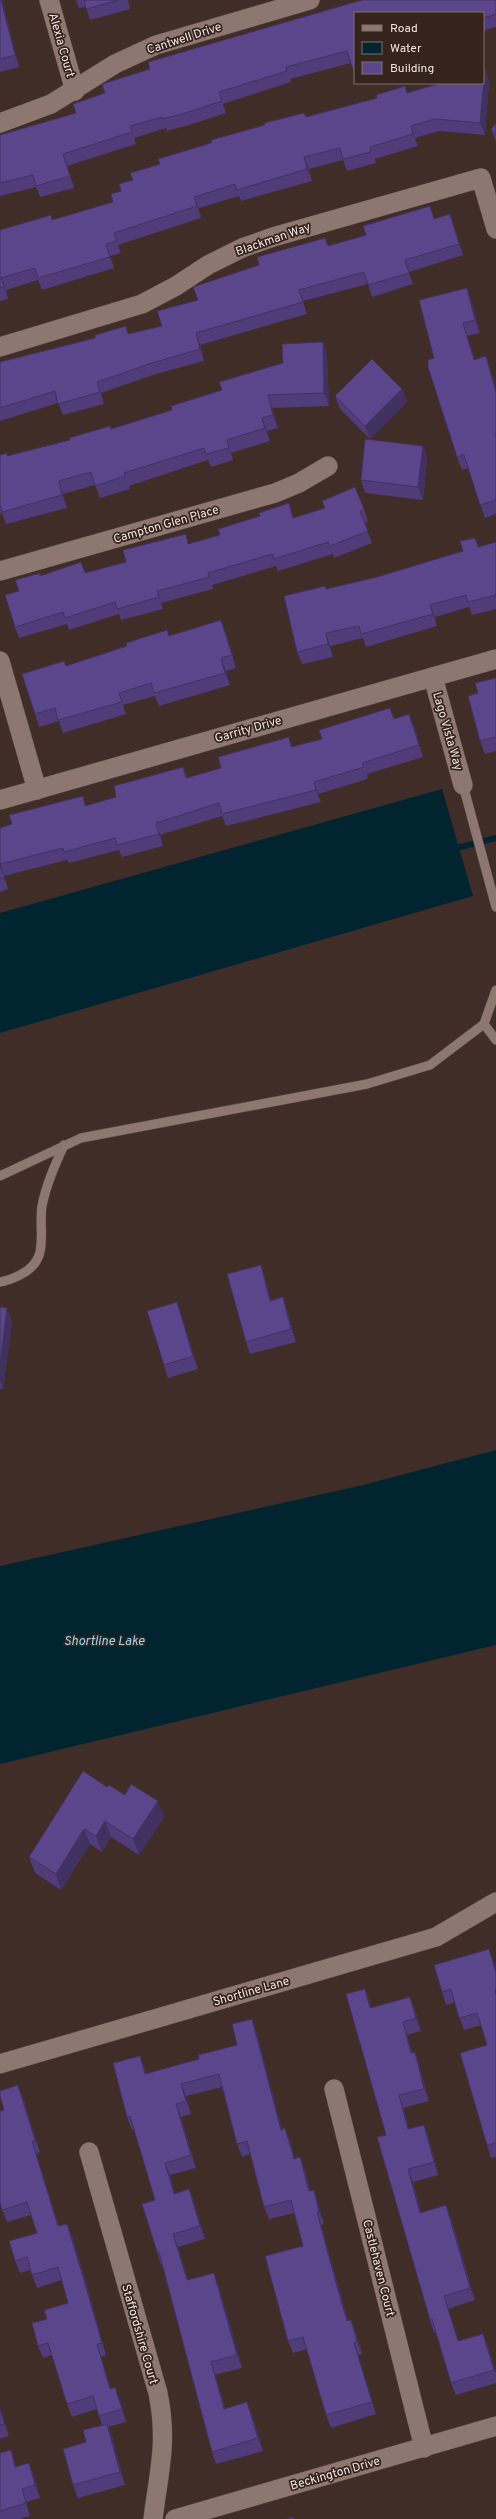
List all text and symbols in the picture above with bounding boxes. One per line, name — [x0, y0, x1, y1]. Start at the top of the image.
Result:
street label: Alexia Court — [44, 11, 78, 79]
legend — [354, 12, 484, 84]
street label: Cantwell Drive — [145, 19, 224, 59]
text: Road — [390, 21, 418, 37]
text: Water — [390, 41, 422, 57]
text: Building — [390, 61, 434, 77]
street label: Blackman Way — [234, 220, 313, 260]
street label: Campton Glen Place — [112, 502, 221, 548]
street label: Lago Vista Way — [428, 690, 466, 772]
street label: Garrity Drive — [213, 713, 284, 747]
water label: Shortline Lake — [64, 1634, 145, 1650]
street label: Shortline Lane — [211, 1973, 291, 2011]
street label: Castlehaven Court — [358, 2218, 398, 2318]
street label: Staffordshire Court — [117, 2282, 161, 2386]
street label: Beckington Drive — [288, 2453, 382, 2494]

